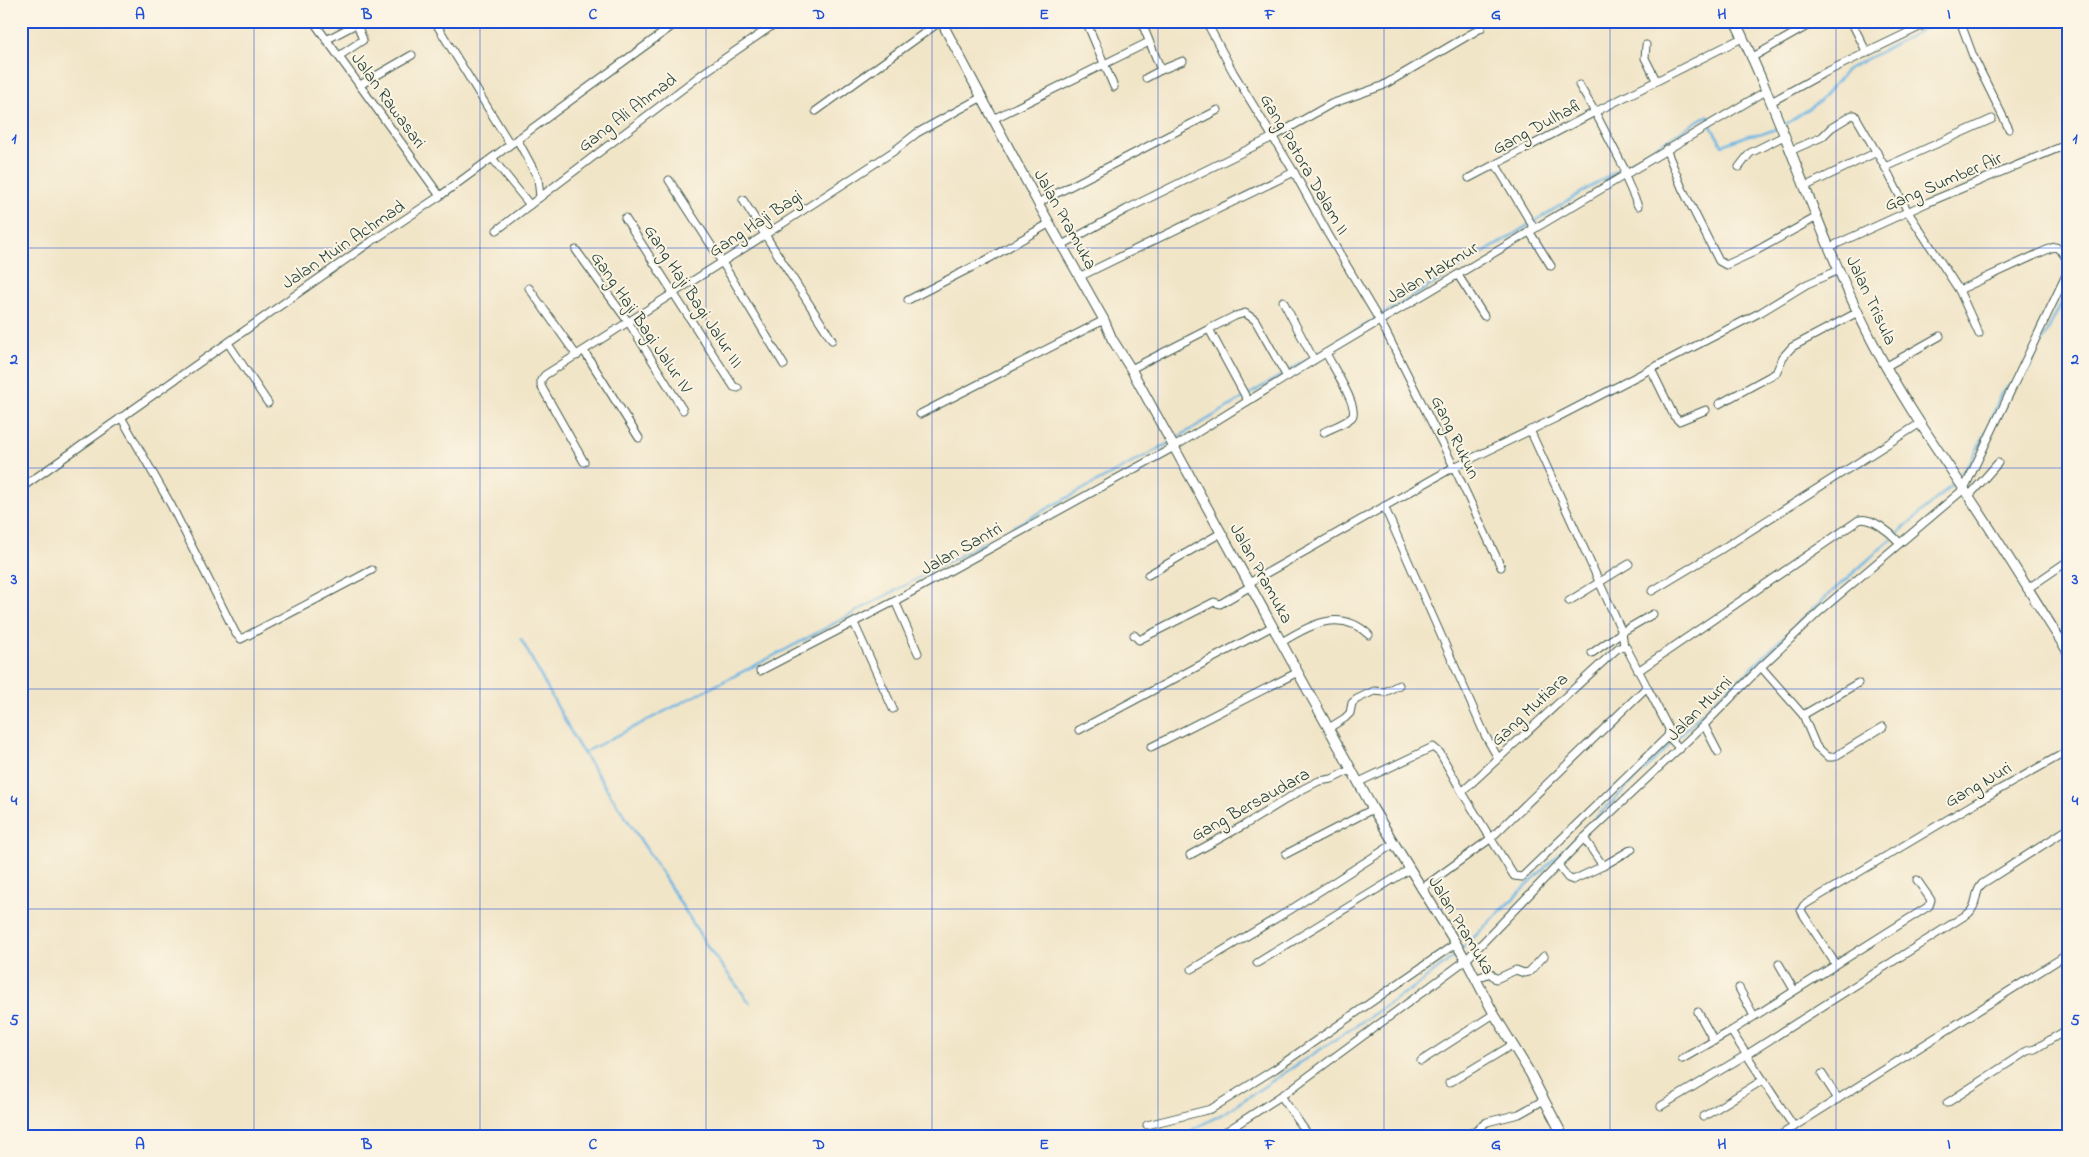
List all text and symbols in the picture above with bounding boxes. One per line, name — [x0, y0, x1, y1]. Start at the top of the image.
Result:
text: A — [135, 3, 145, 27]
text: B — [361, 3, 373, 27]
text: C — [589, 3, 598, 27]
text: D — [812, 3, 825, 27]
text: E — [1039, 3, 1049, 27]
text: F — [1264, 3, 1276, 27]
text: G — [1491, 3, 1501, 27]
text: H — [1717, 3, 1727, 27]
text: I — [1947, 3, 1951, 27]
street label: Jalan Rawasari — [343, 48, 431, 155]
street label: Gang Ali Ahmad — [573, 68, 684, 160]
street label: Gang Patora Dalam II — [1251, 89, 1354, 241]
street label: Gang Dulhafi — [1488, 93, 1588, 163]
text: 1 — [11, 127, 17, 151]
text: 1 — [2072, 127, 2078, 151]
street label: Gang Sumber Air — [1881, 146, 2008, 220]
street label: Jalan Pramuka — [1026, 165, 1103, 275]
street label: Gang Haji Bagi — [704, 185, 809, 266]
street label: Jalan Muin Achmad — [277, 195, 411, 297]
street label: Gang Haji Bagi Jalur III — [635, 220, 748, 374]
street label: Jalan Makmur — [1382, 236, 1484, 311]
street label: Gang Haji Bagi Jalur IV — [582, 247, 698, 400]
street label: Jalan Trisula — [1838, 252, 1902, 350]
text: 2 — [9, 348, 18, 372]
text: 2 — [2070, 348, 2079, 372]
street label: Gang Rukun — [1422, 392, 1486, 484]
street label: Jalan Santri — [916, 517, 1007, 583]
street label: Jalan Pramuka — [1222, 519, 1299, 629]
text: 3 — [10, 568, 18, 592]
text: 3 — [2071, 568, 2079, 592]
street label: Gang Mutiara — [1486, 668, 1576, 754]
street label: Jalan Murni — [1662, 671, 1739, 748]
street label: Gang Nuri — [1941, 756, 2018, 816]
street label: Gang Bersaudara — [1187, 762, 1316, 850]
text: 4 — [10, 789, 18, 813]
text: 4 — [2071, 789, 2079, 813]
street label: Jalan Pramuka — [1421, 872, 1500, 980]
text: 5 — [9, 1009, 19, 1033]
text: 5 — [2070, 1009, 2080, 1033]
text: A — [135, 1133, 145, 1157]
text: B — [361, 1133, 373, 1157]
text: C — [589, 1133, 598, 1157]
text: D — [812, 1133, 825, 1157]
text: E — [1039, 1133, 1049, 1157]
text: F — [1264, 1133, 1276, 1157]
text: G — [1491, 1133, 1501, 1157]
text: H — [1717, 1133, 1727, 1157]
text: I — [1947, 1133, 1951, 1157]

